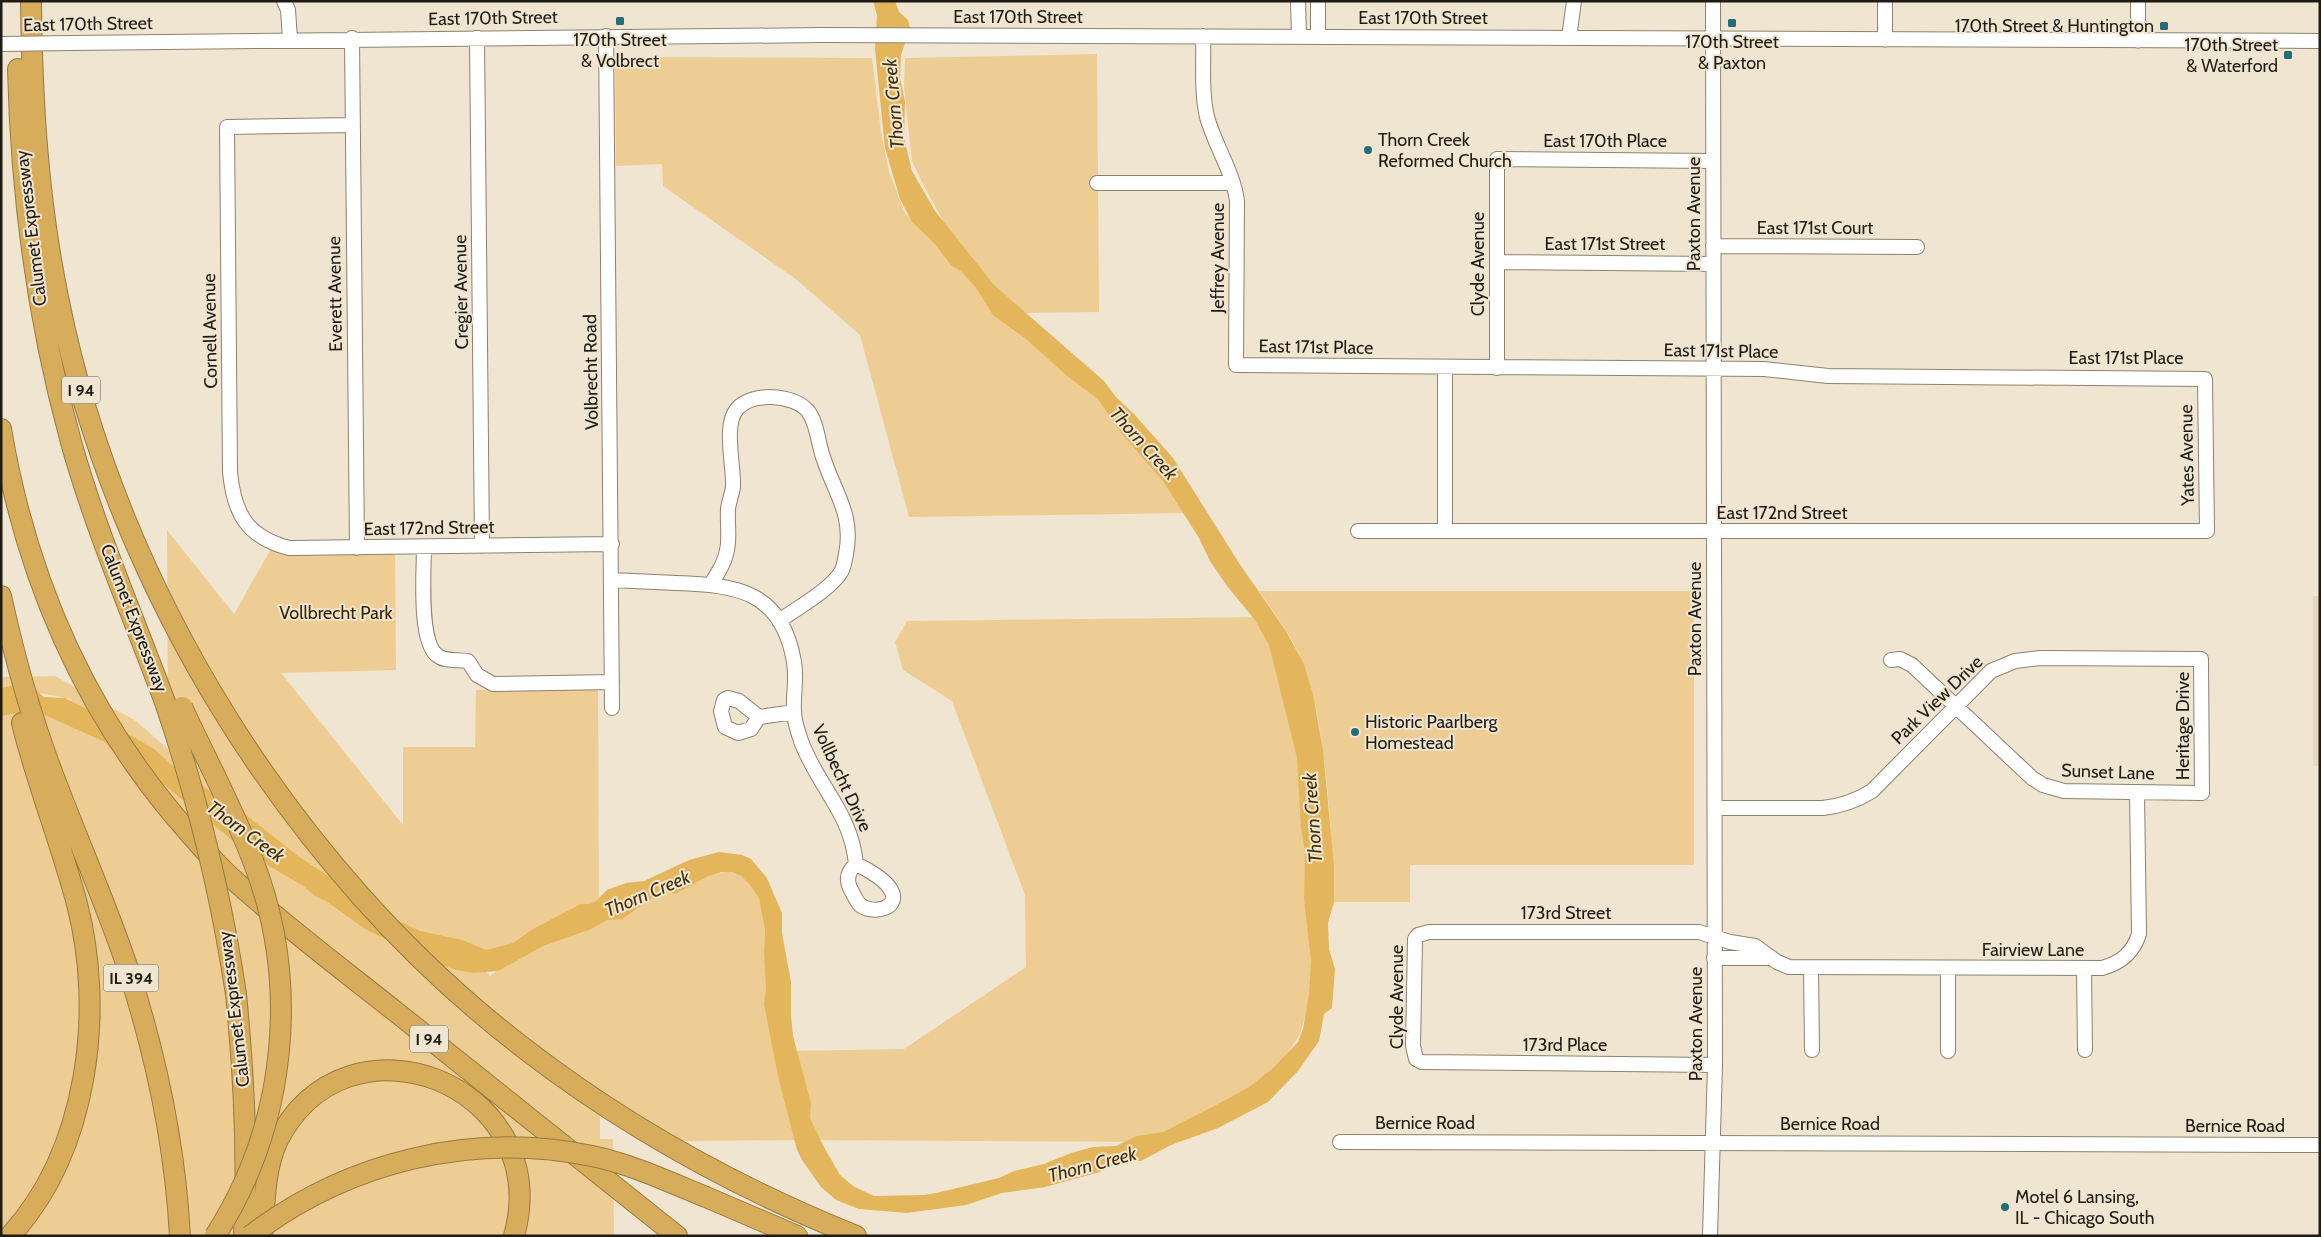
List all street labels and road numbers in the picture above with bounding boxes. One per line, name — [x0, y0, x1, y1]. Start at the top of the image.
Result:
street label: East 170th Street — [428, 6, 558, 30]
street label: East 170th Street — [953, 6, 1083, 28]
street label: East 170th Street — [1358, 7, 1488, 29]
street label: East 170th Street — [23, 12, 153, 36]
street label: East 170th Place — [1543, 130, 1667, 152]
street label: Calumet Expressway — [11, 149, 51, 307]
street label: Paxton Avenue — [1683, 157, 1705, 271]
street label: Jeffrey Avenue — [1207, 203, 1229, 314]
street label: Clyde Avenue — [1467, 212, 1489, 316]
street label: East 171st Court — [1757, 217, 1873, 239]
street label: East 171st Street — [1545, 233, 1665, 255]
street label: Cregier Avenue — [449, 234, 473, 350]
street label: Everett Avenue — [323, 236, 347, 352]
street label: Cornell Avenue — [198, 273, 222, 389]
street label: Volbrecht Road — [579, 314, 603, 430]
street label: East 171st Place — [1258, 335, 1374, 359]
street label: East 171st Place — [1663, 339, 1779, 363]
street label: East 171st Place — [2069, 347, 2183, 369]
road number: I 94 — [62, 376, 100, 404]
street label: Yates Avenue — [2175, 404, 2199, 507]
street label: East 172nd Street — [1717, 502, 1847, 524]
street label: East 172nd Street — [363, 516, 495, 540]
street label: Calumet Expressway — [96, 541, 172, 695]
street label: Paxton Avenue — [1684, 562, 1706, 676]
street label: Park View Drive — [1887, 651, 1987, 749]
street label: Heritage Drive — [2172, 672, 2194, 780]
street label: Vollbecht Drive — [808, 721, 876, 835]
street label: Sunset Lane — [2061, 759, 2155, 785]
street label: 173rd Street — [1521, 902, 1611, 924]
street label: Calumet Expressway — [214, 930, 254, 1088]
street label: Fairview Lane — [1982, 939, 2084, 961]
street label: Clyde Avenue — [1386, 945, 1408, 1049]
road number: IL 394 — [104, 964, 158, 991]
street label: Paxton Avenue — [1685, 967, 1707, 1081]
road number: I 94 — [410, 1026, 448, 1052]
street label: 173rd Place — [1523, 1034, 1607, 1056]
street label: Bernice Road — [1375, 1112, 1475, 1134]
street label: Bernice Road — [1780, 1113, 1880, 1135]
street label: Bernice Road — [2185, 1115, 2285, 1137]

